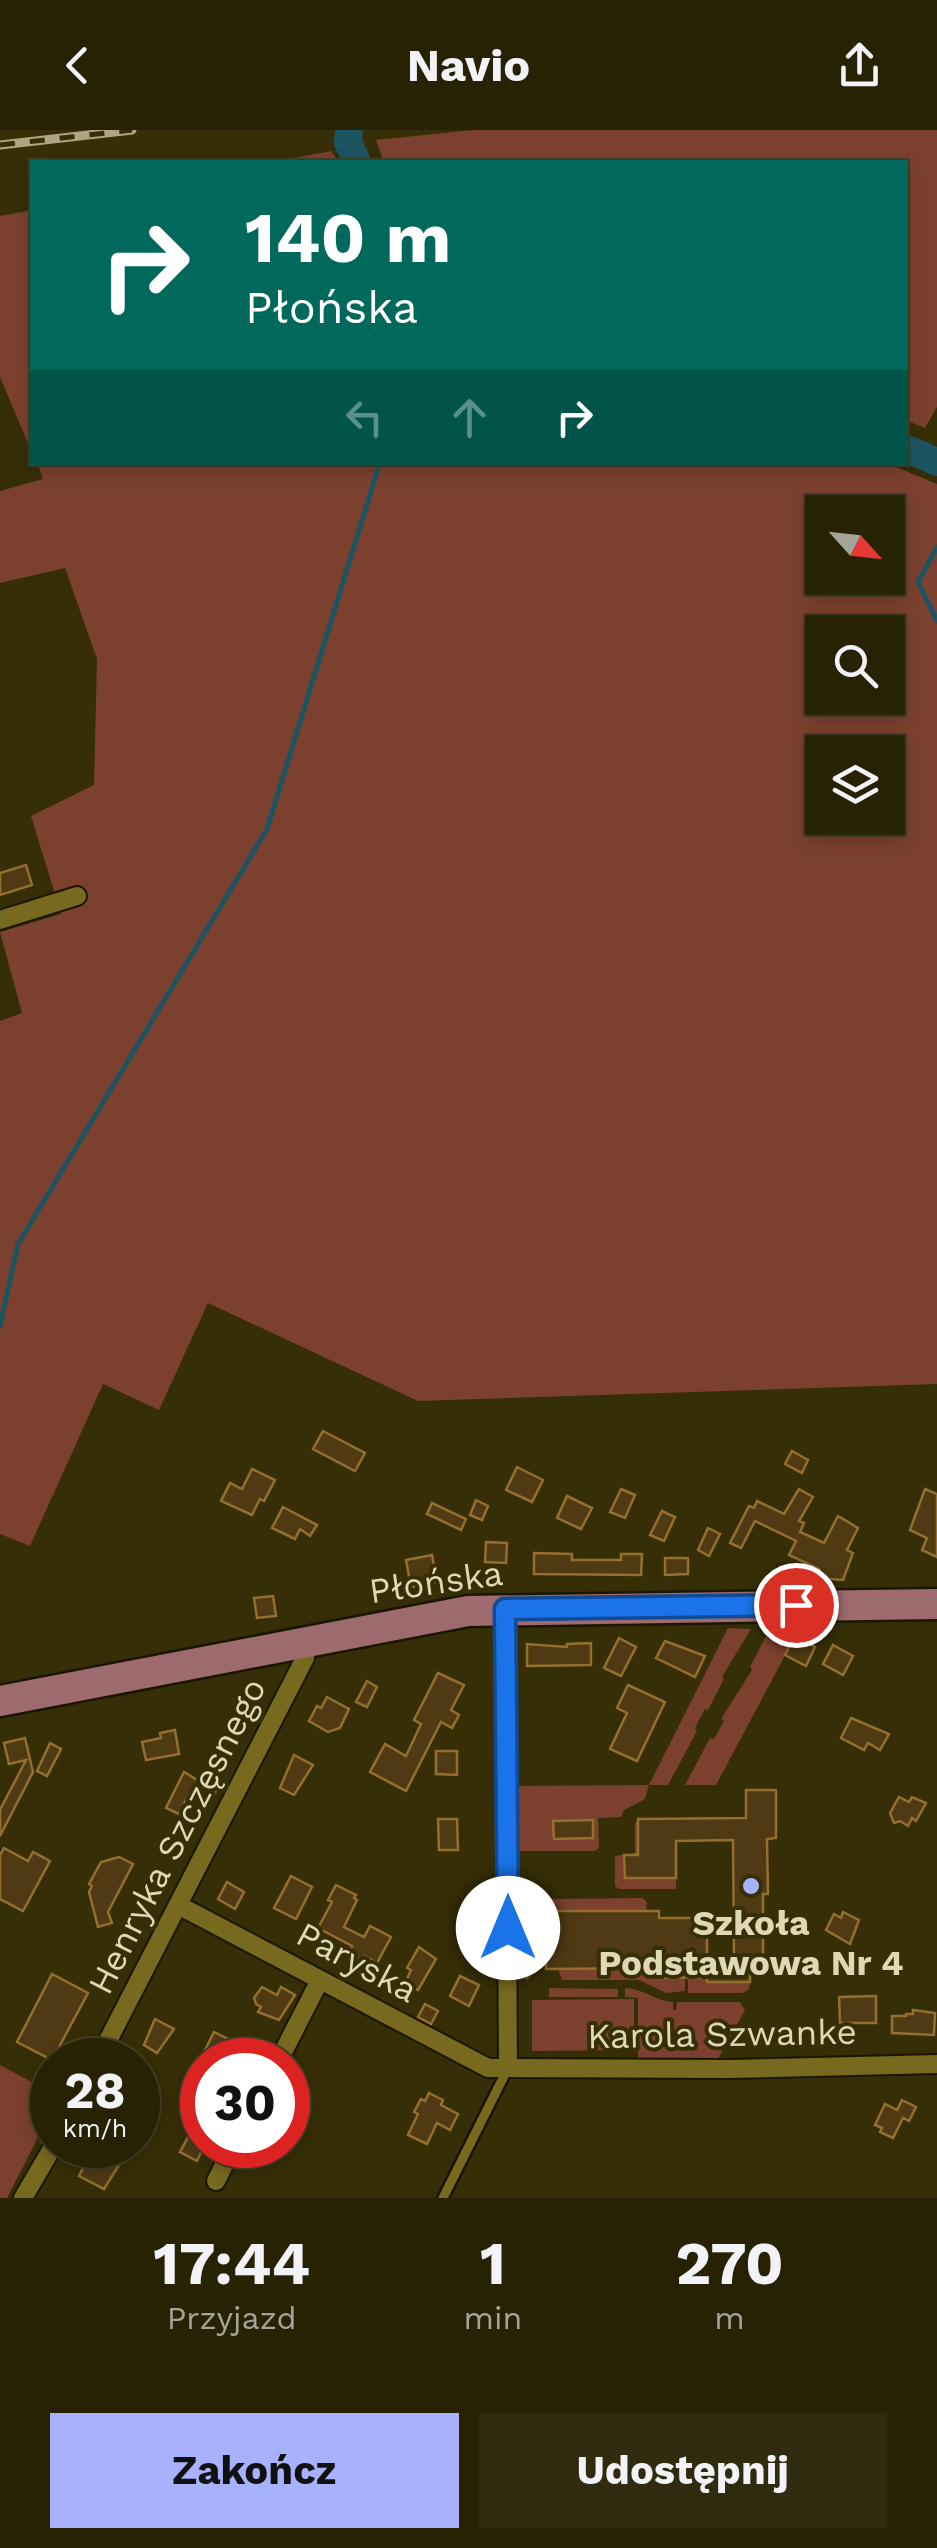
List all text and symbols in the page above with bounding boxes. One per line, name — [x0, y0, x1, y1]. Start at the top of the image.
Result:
icon: back — [50, 38, 105, 93]
icon: share — [832, 38, 887, 93]
text: Navio — [407, 39, 530, 92]
text: 140 m — [245, 197, 451, 279]
icon: right — [80, 200, 210, 330]
text: Płońska — [245, 281, 418, 334]
icon: left — [337, 390, 392, 445]
icon: ahead — [442, 390, 497, 445]
icon: right — [547, 390, 602, 445]
north arrow — [805, 495, 905, 595]
map controls — [805, 495, 905, 835]
button: search — [805, 615, 905, 715]
button: layers — [805, 735, 905, 835]
street label: Płońska — [367, 1552, 505, 1612]
pin — [754, 1563, 839, 1648]
icon: arrive — [769, 1578, 824, 1633]
street label: Henryka Szczęsnego — [79, 1671, 275, 2001]
marker: Szkoła Podstawowa Nr 4 — [740, 1875, 762, 1897]
position arrow — [456, 1876, 560, 1980]
place label: Szkoła Podstawowa Nr 4 — [598, 1902, 904, 1984]
street label: Paryska — [289, 1913, 425, 2011]
street label: Karola Szwanke — [587, 2011, 857, 2057]
speed limit sign: 30 — [180, 2038, 310, 2168]
text: 28 — [64, 2061, 126, 2120]
text: km/h — [63, 2114, 127, 2143]
text: 17:44 — [153, 2228, 310, 2299]
text: 1 — [480, 2228, 506, 2299]
text: 270 — [675, 2228, 784, 2299]
text: Przyjazd — [167, 2299, 297, 2337]
text: min — [463, 2299, 522, 2337]
text: m — [714, 2299, 745, 2337]
button: Zakończ — [50, 2413, 459, 2528]
button: Udostępnij — [479, 2413, 887, 2528]

